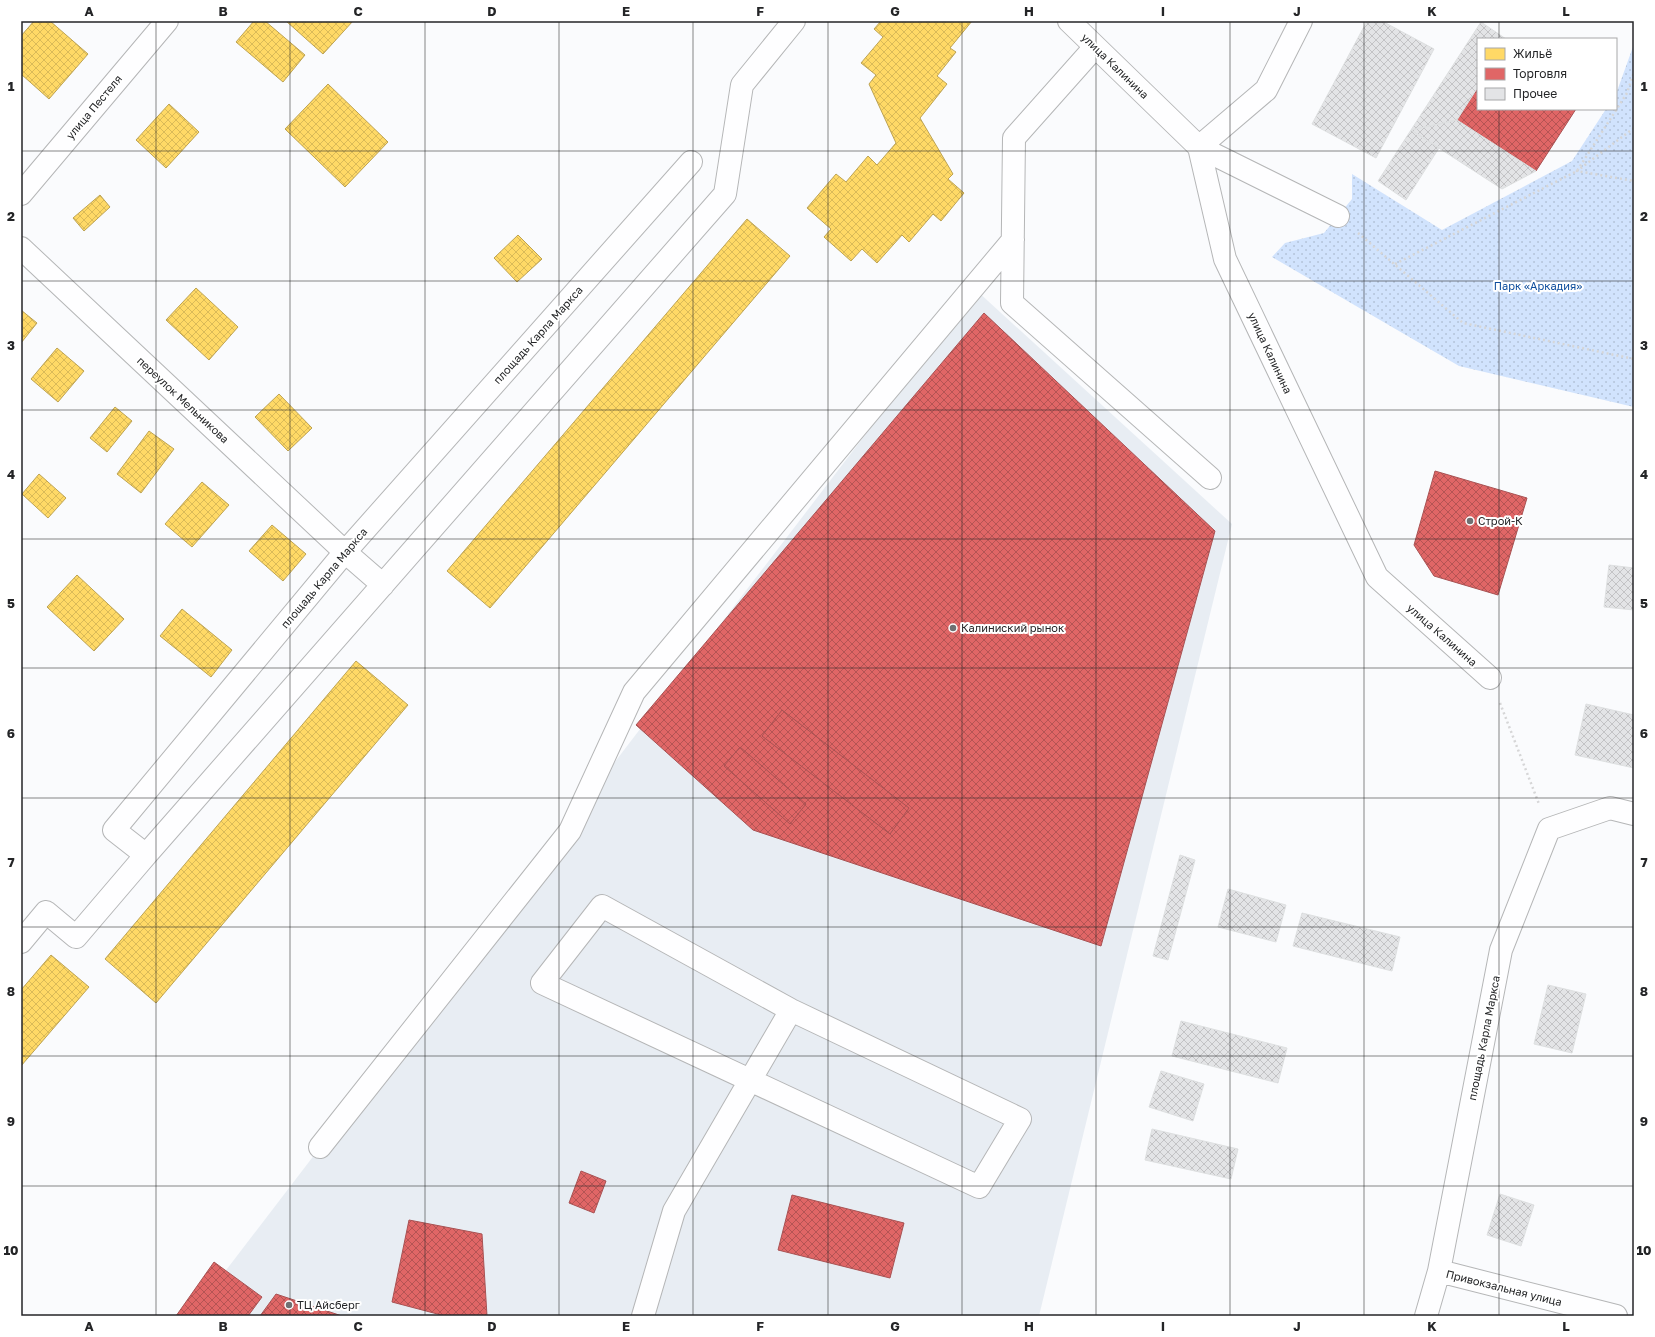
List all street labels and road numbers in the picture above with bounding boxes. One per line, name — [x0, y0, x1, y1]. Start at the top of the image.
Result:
street label: улица Калинина — [1079, 30, 1152, 101]
street label: улица Пестеля — [63, 72, 124, 141]
street label: площадь Карла Маркса — [490, 283, 585, 386]
street label: улица Калинина — [1246, 310, 1295, 396]
street label: переулок Мельникова — [135, 354, 232, 445]
street label: площадь Карла Маркса — [278, 525, 369, 631]
street label: улица Калинина — [1405, 601, 1480, 668]
street label: площадь Карла Маркса — [1465, 974, 1502, 1101]
street label: Привокзальная улица — [1445, 1267, 1563, 1308]

